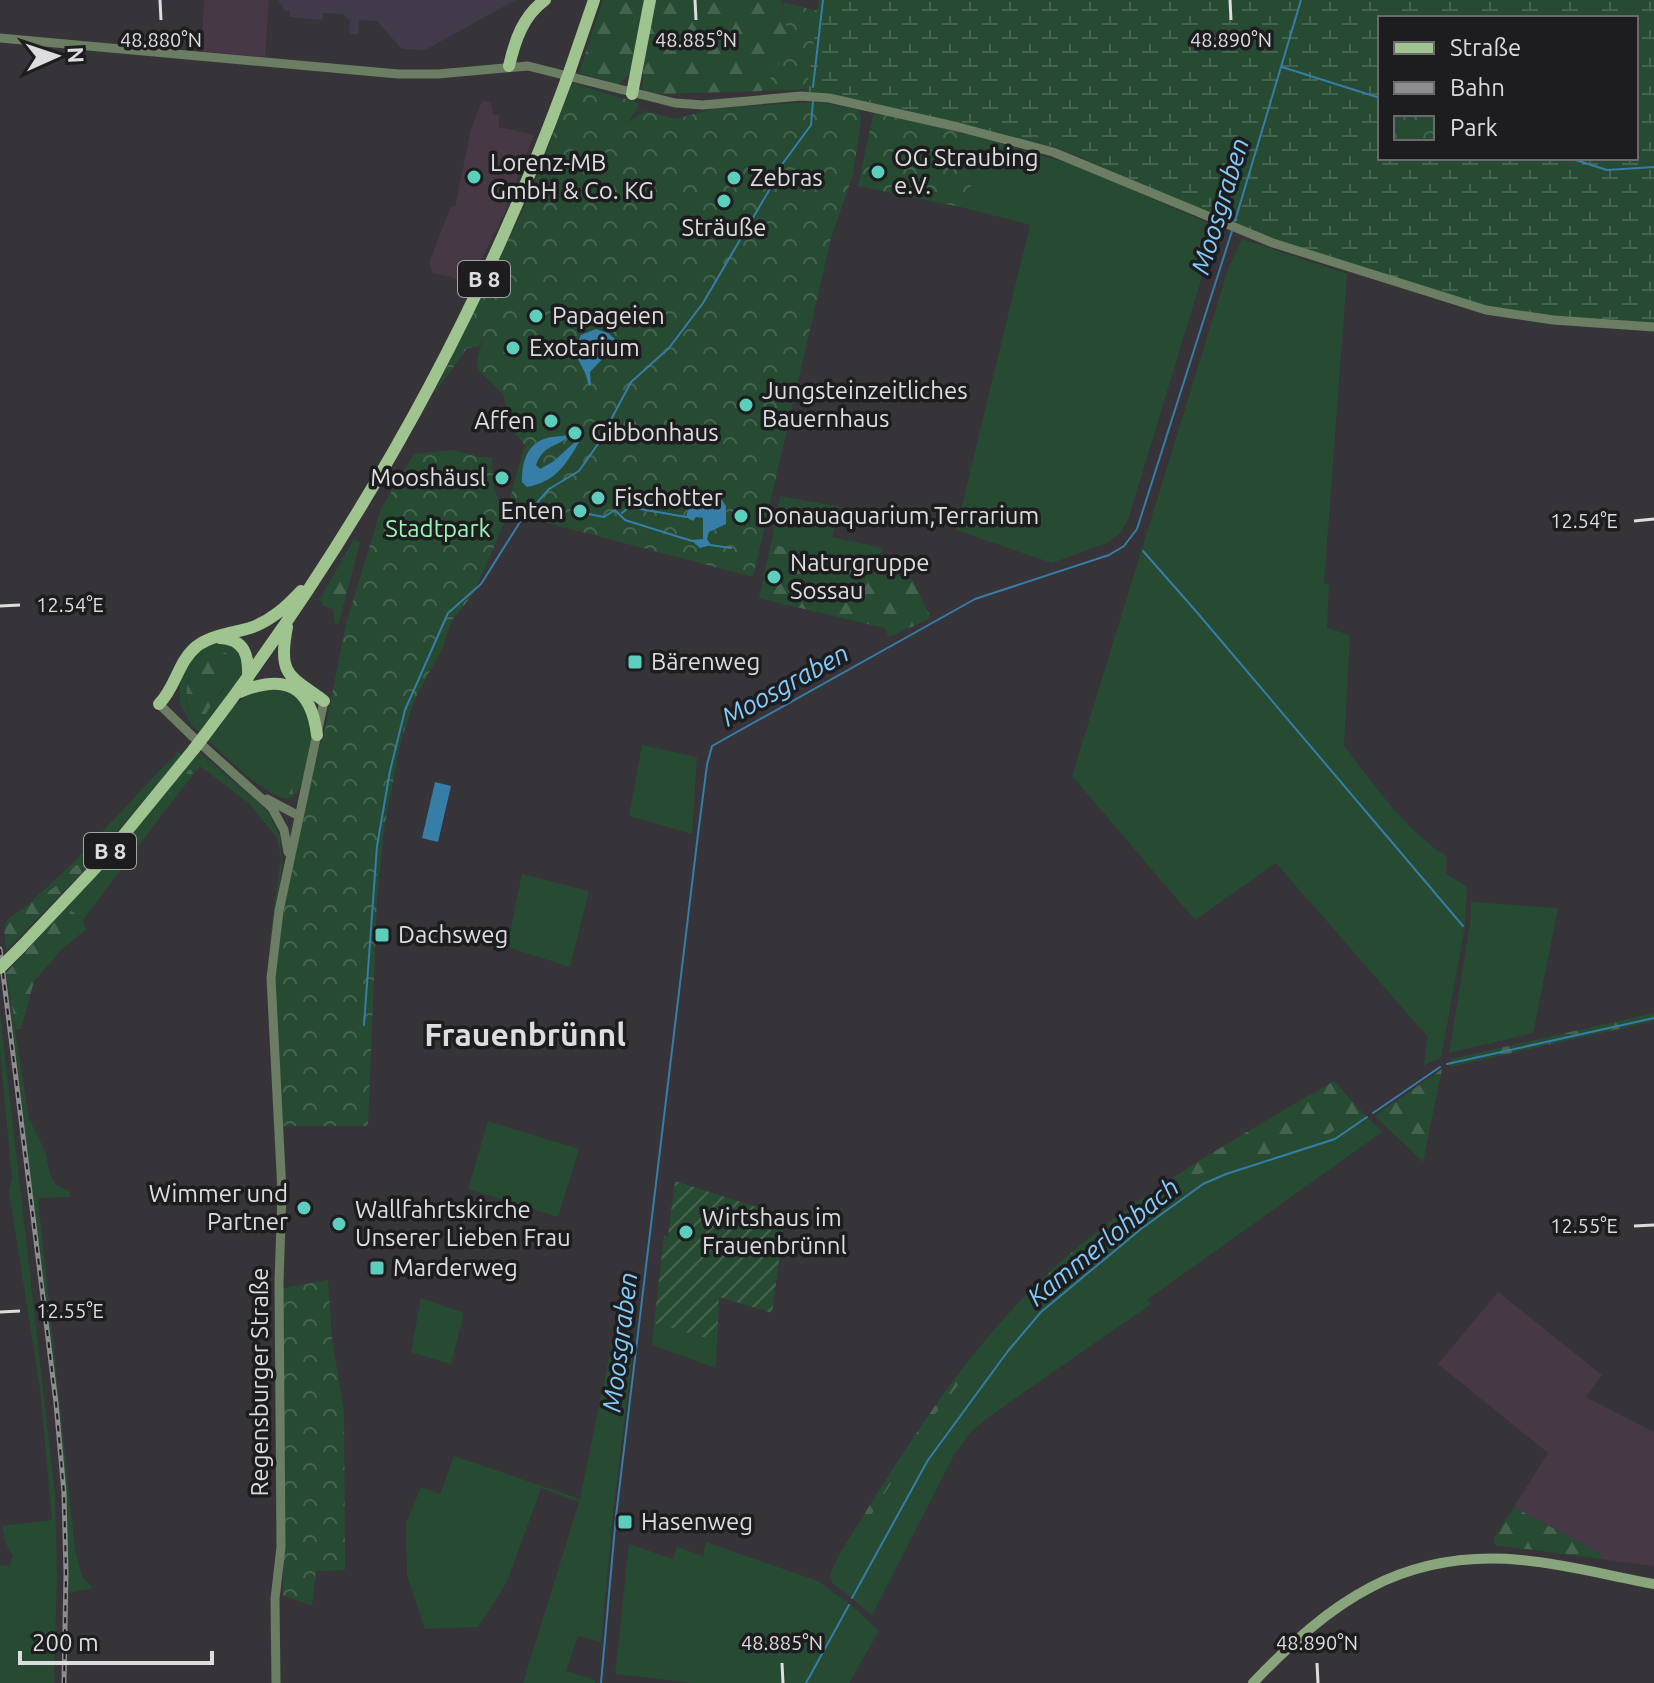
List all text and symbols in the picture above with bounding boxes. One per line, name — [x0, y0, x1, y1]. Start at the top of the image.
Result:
north arrow — [16, 16, 96, 96]
legend — [1378, 16, 1638, 160]
text: 48.880°N — [120, 28, 202, 51]
text: 48.885°N — [655, 28, 737, 51]
text: 48.890°N — [1190, 28, 1272, 51]
text: Straße — [1450, 34, 1521, 61]
text: N — [64, 46, 89, 64]
text: Bahn — [1450, 74, 1505, 101]
text: Park — [1450, 114, 1498, 141]
water label: Moosgraben — [1185, 134, 1254, 277]
place label: OG Straubing e.V. — [894, 144, 1039, 199]
place label: Lorenz-MB GmbH & Co. KG — [490, 149, 654, 204]
marker: OG Straubing e.V. — [869, 163, 887, 181]
place label: Zebras — [750, 164, 823, 191]
marker: Lorenz-MB GmbH & Co. KG — [465, 168, 483, 186]
marker: Zebras — [725, 169, 743, 187]
marker: Sträuße — [715, 192, 733, 210]
place label: Sträuße — [682, 214, 766, 241]
road number: B 8 — [458, 261, 510, 297]
place label: Papageien — [552, 302, 665, 329]
marker: Papageien — [527, 307, 545, 325]
place label: Exotarium — [529, 334, 640, 361]
marker: Exotarium — [504, 339, 522, 357]
place label: Jungsteinzeitliches Bauernhaus — [762, 377, 968, 432]
marker: Jungsteinzeitliches Bauernhaus — [737, 396, 755, 414]
place label: Affen — [474, 407, 535, 434]
marker: Affen — [542, 412, 560, 430]
place label: Gibbonhaus — [591, 419, 719, 446]
marker: Gibbonhaus — [566, 424, 584, 442]
place label: Mooshäusl — [370, 464, 486, 491]
marker: Mooshäusl — [493, 469, 511, 487]
place label: Fischotter — [614, 484, 723, 511]
marker: Fischotter — [589, 489, 607, 507]
place label: Enten — [500, 497, 564, 524]
marker: Enten — [571, 502, 589, 520]
place label: Donauaquarium,Terrarium — [757, 502, 1039, 529]
marker: Donauaquarium,Terrarium — [732, 507, 750, 525]
text: 12.54°E — [1550, 509, 1618, 532]
park label: Stadtpark — [385, 515, 491, 542]
place label: Naturgruppe Sossau — [790, 549, 930, 604]
marker: Naturgruppe Sossau — [765, 568, 783, 586]
text: 12.54°E — [36, 593, 104, 616]
water label: Moosgraben — [716, 638, 853, 731]
place label: Bärenweg — [651, 648, 760, 675]
marker: Bärenweg — [626, 653, 644, 671]
road number: B 8 — [84, 833, 136, 869]
place label: Dachsweg — [398, 921, 508, 948]
marker: Dachsweg — [373, 926, 391, 944]
district label: Frauenbrünnl — [424, 1016, 626, 1052]
water label: Kammerlohbach — [1021, 1172, 1184, 1311]
place label: Wimmer und Partner — [149, 1180, 288, 1235]
place label: Wallfahrtskirche Unserer Lieben Frau — [355, 1196, 571, 1251]
marker: Wimmer und Partner — [295, 1199, 313, 1217]
place label: Wirtshaus im Frauenbrünnl — [702, 1204, 847, 1259]
text: 12.55°E — [1550, 1214, 1618, 1237]
marker: Wallfahrtskirche Unserer Lieben Frau — [330, 1215, 348, 1233]
marker: Wirtshaus im Frauenbrünnl — [677, 1223, 695, 1241]
place label: Marderweg — [393, 1254, 518, 1281]
marker: Marderweg — [368, 1259, 386, 1277]
street label: Regensburger Straße — [246, 1268, 273, 1496]
water label: Moosgraben — [597, 1270, 642, 1414]
text: 12.55°E — [36, 1299, 104, 1322]
place label: Hasenweg — [641, 1508, 753, 1535]
marker: Hasenweg — [616, 1513, 634, 1531]
scale bar — [20, 1615, 212, 1665]
text: 200 m — [32, 1629, 99, 1656]
text: 48.885°N — [741, 1631, 823, 1654]
text: 48.890°N — [1276, 1631, 1358, 1654]

